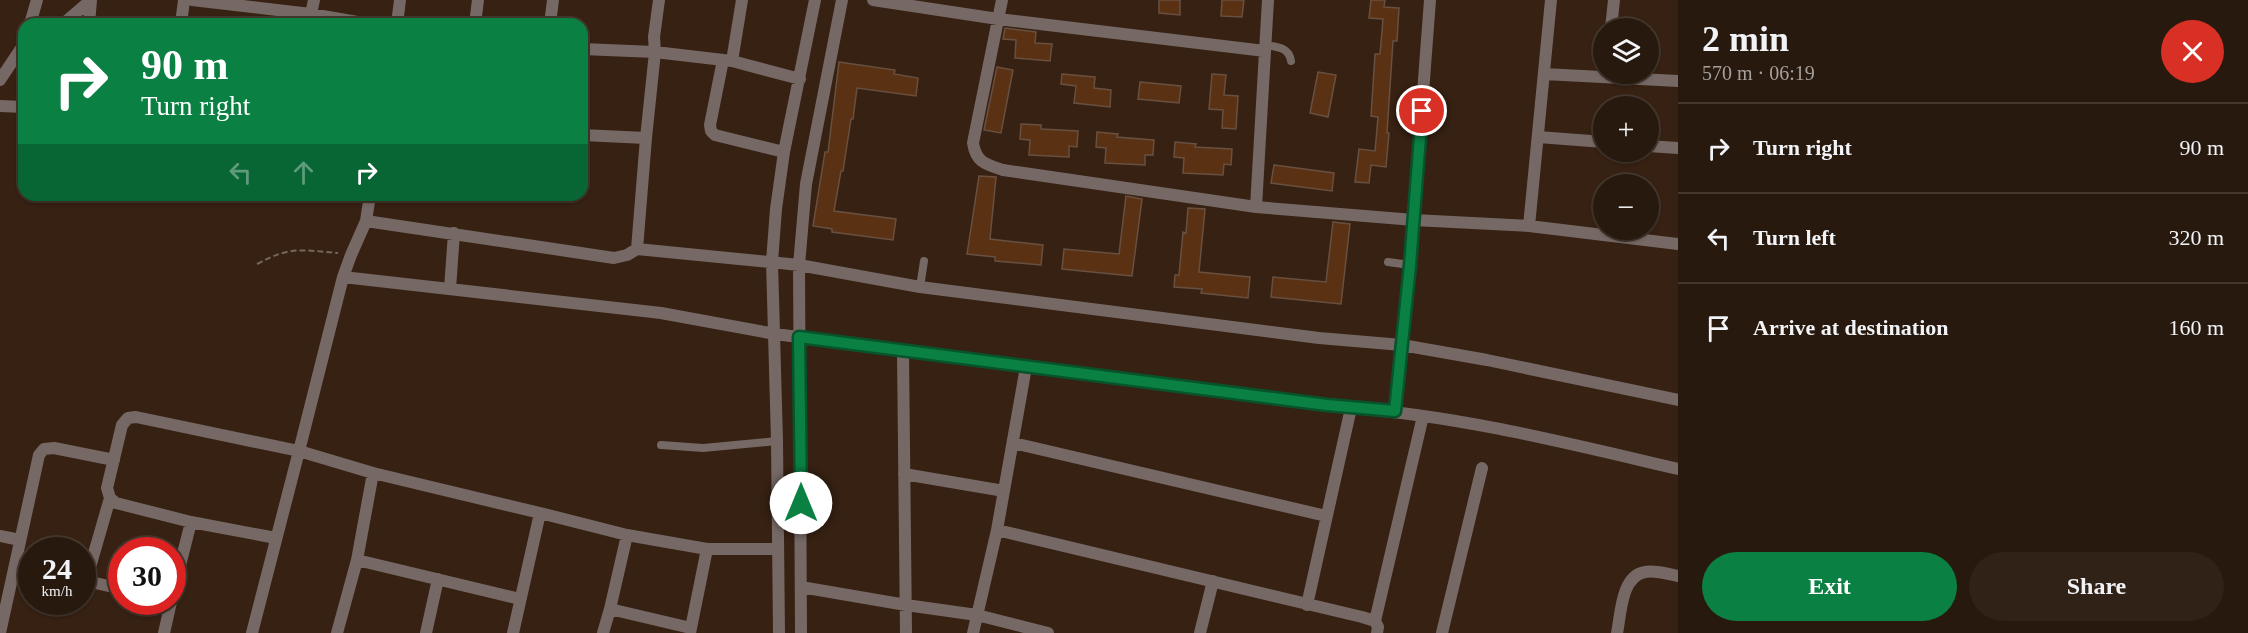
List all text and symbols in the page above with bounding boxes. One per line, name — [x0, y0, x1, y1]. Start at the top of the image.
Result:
map controls — [1593, 18, 1659, 240]
button: layers — [1593, 18, 1659, 84]
text: 2 min — [1702, 19, 1789, 59]
button: close — [2161, 20, 2224, 83]
icon: right — [42, 42, 120, 120]
text: 90 m — [141, 42, 229, 88]
text: 570 m · 06:19 — [1702, 62, 1815, 84]
pin — [1396, 85, 1447, 136]
text: Turn right — [141, 91, 250, 121]
icon: arrive — [1405, 94, 1438, 127]
button: + — [1593, 96, 1659, 162]
icon: right — [1702, 132, 1735, 165]
text: Turn right — [1753, 135, 1852, 160]
text: 90 m — [2179, 135, 2224, 160]
icon: left — [224, 156, 257, 189]
icon: ahead — [287, 156, 320, 189]
icon: right — [350, 156, 383, 189]
button: − — [1593, 174, 1659, 240]
icon: left — [1702, 222, 1735, 255]
text: Turn left — [1753, 225, 1836, 250]
text: 320 m — [2168, 225, 2224, 250]
icon: arrive — [1702, 312, 1735, 345]
text: Arrive at destination — [1753, 315, 1949, 340]
text: 160 m — [2168, 315, 2224, 340]
position arrow — [769, 471, 833, 535]
speed limit sign: 30 — [108, 537, 186, 615]
text: 24 — [42, 552, 72, 585]
button: Exit — [1702, 552, 1957, 621]
button: Share — [1969, 552, 2224, 621]
text: km/h — [42, 583, 72, 599]

